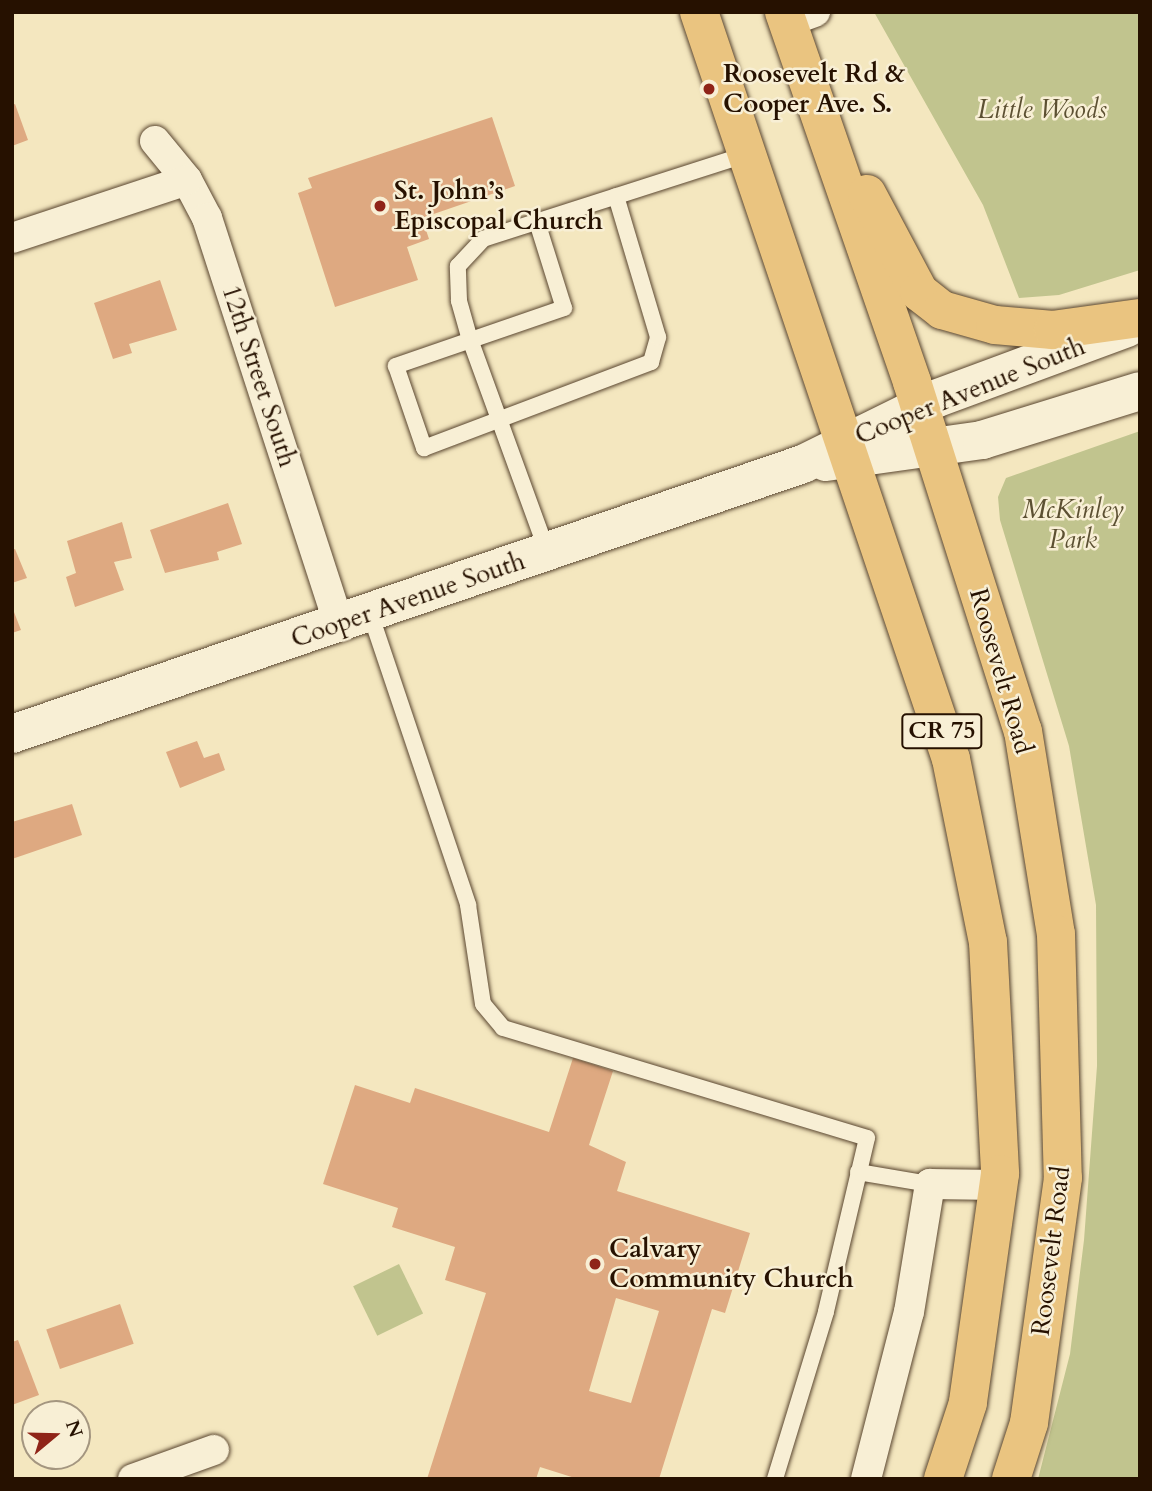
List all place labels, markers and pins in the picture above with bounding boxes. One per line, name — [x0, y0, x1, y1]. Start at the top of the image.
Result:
place label: Roosevelt Rd & Cooper Ave. S. — [723, 58, 905, 119]
marker: Roosevelt Rd & Cooper Ave. S. — [701, 81, 717, 97]
place label: St. John’s Episcopal Church — [394, 175, 603, 236]
marker: St. John’s Episcopal Church — [372, 198, 388, 214]
place label: Calvary Community Church — [609, 1233, 854, 1294]
marker: Calvary Community Church — [587, 1256, 603, 1272]

